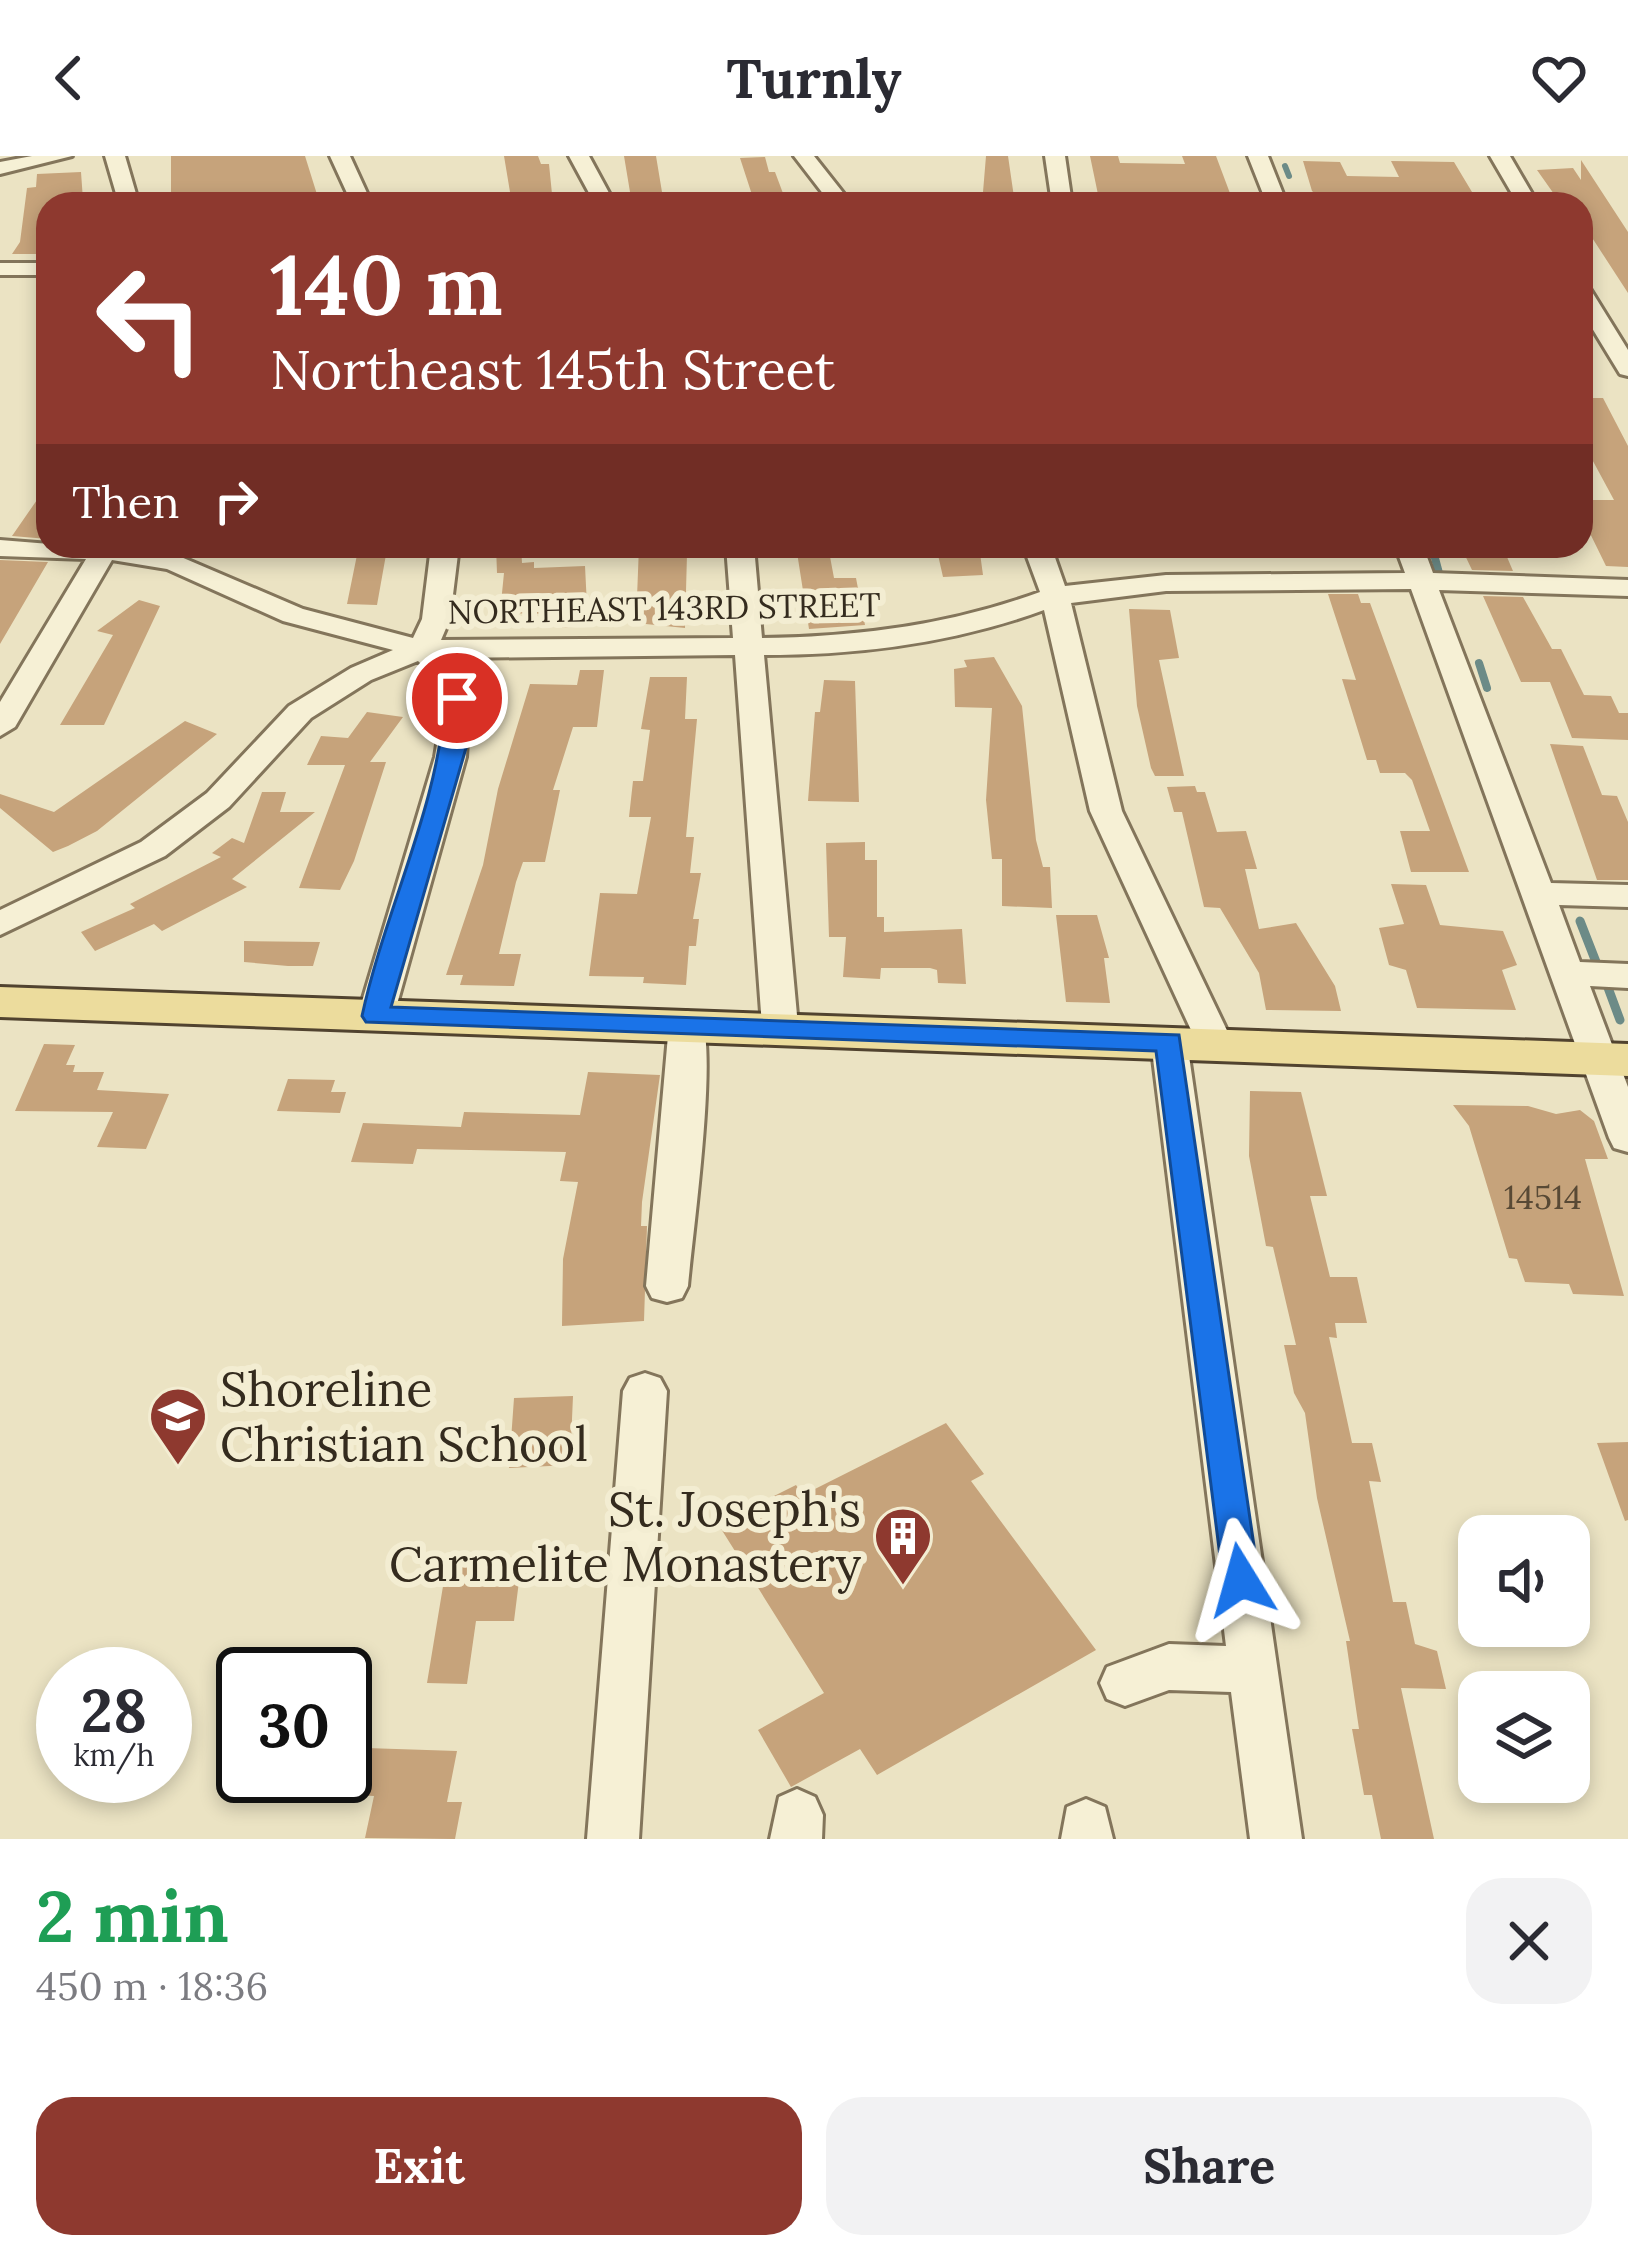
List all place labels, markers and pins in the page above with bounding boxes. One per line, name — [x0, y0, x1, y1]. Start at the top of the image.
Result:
pin — [406, 647, 508, 749]
place label: Shoreline Christian School — [220, 1358, 588, 1474]
school or university icon: Shoreline Christian School — [147, 1385, 209, 1467]
place label: St. Joseph's Carmelite Monastery — [389, 1478, 862, 1594]
building icon: St. Joseph's Carmelite Monastery — [872, 1505, 934, 1587]

